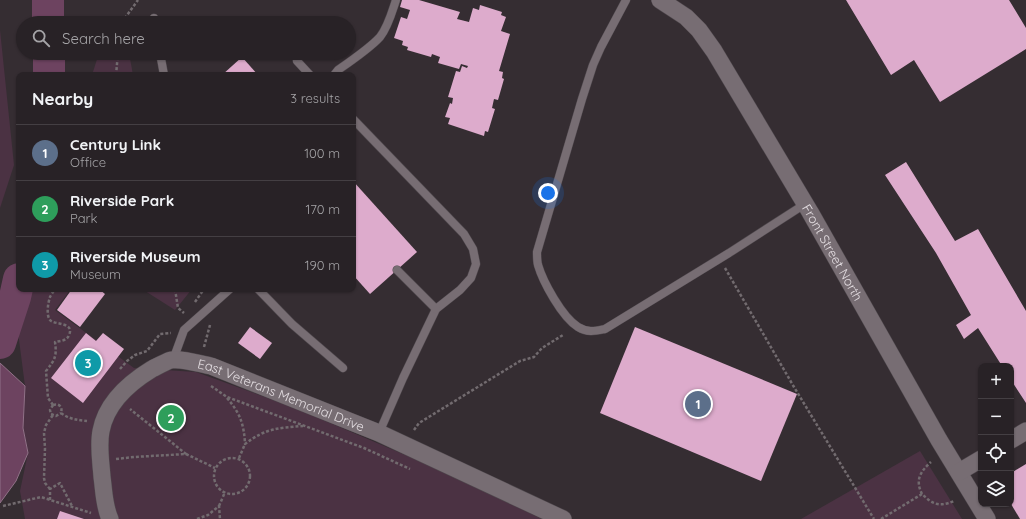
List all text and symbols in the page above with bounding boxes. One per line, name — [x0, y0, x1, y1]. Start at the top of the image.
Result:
search box — [16, 16, 356, 60]
icon: search — [30, 27, 52, 49]
text: Search here — [62, 29, 145, 48]
text: Nearby — [32, 88, 93, 109]
text: 3 results — [290, 90, 340, 106]
text: Century Link — [70, 135, 161, 154]
text: 1 — [42, 145, 48, 161]
text: 100 m — [304, 145, 340, 161]
text: Office — [70, 154, 106, 170]
your location — [538, 183, 558, 203]
text: Riverside Park — [70, 191, 174, 210]
text: 2 — [41, 201, 49, 217]
text: 170 m — [305, 201, 340, 217]
street label: Front Street North — [799, 201, 867, 304]
text: Park — [70, 210, 98, 226]
text: Riverside Museum — [70, 247, 201, 266]
text: 3 — [42, 257, 48, 273]
text: 190 m — [305, 257, 340, 273]
text: Museum — [70, 266, 121, 282]
pin: 3 — [75, 348, 101, 378]
street label: East Veterans Memorial Drive — [196, 355, 367, 434]
map controls — [978, 363, 1014, 507]
button: + — [978, 363, 1014, 399]
pin: 1 — [685, 389, 711, 419]
button: − — [978, 399, 1014, 435]
pin: 2 — [158, 403, 184, 433]
button: locate — [978, 435, 1014, 471]
button: layers — [978, 471, 1014, 507]

